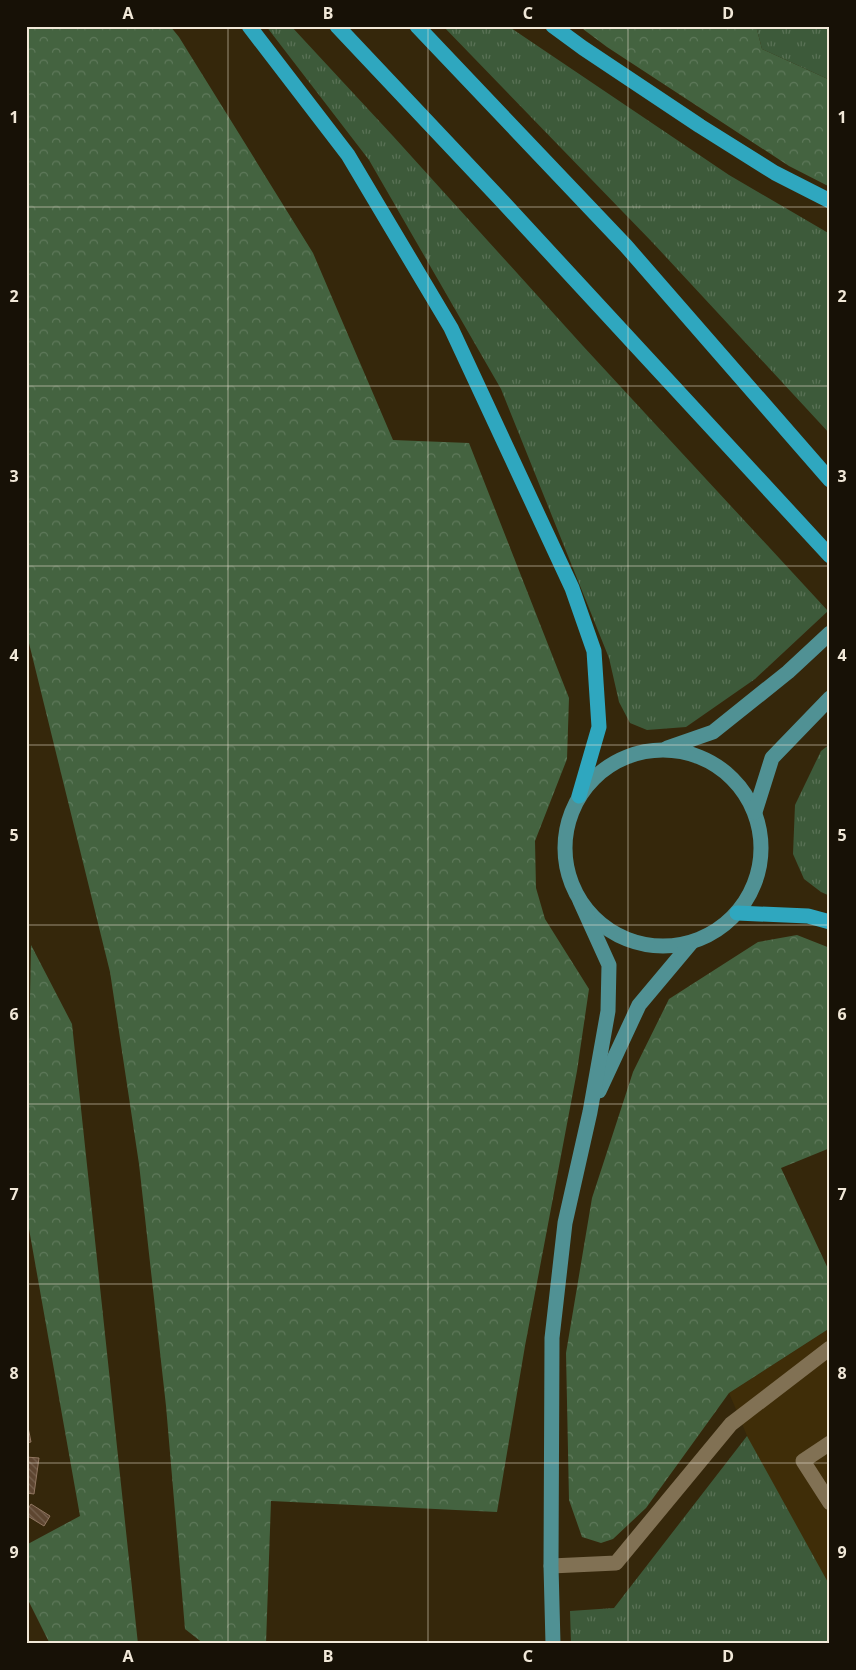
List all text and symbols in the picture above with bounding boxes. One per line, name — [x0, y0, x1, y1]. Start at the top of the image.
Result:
text: A — [122, 2, 134, 24]
text: B — [323, 2, 333, 24]
text: C — [523, 2, 533, 24]
text: D — [722, 2, 734, 24]
text: 1 — [9, 106, 19, 128]
text: 1 — [837, 106, 847, 128]
text: 2 — [9, 285, 19, 307]
text: 2 — [837, 285, 847, 307]
text: 3 — [9, 465, 19, 487]
text: 3 — [837, 465, 847, 487]
text: 4 — [9, 644, 19, 666]
text: 4 — [837, 644, 847, 666]
text: 5 — [9, 824, 19, 846]
text: 5 — [837, 824, 847, 846]
text: 6 — [9, 1003, 19, 1025]
text: 6 — [837, 1003, 847, 1025]
text: 7 — [9, 1183, 19, 1205]
text: 7 — [837, 1183, 847, 1205]
text: 8 — [9, 1362, 19, 1384]
text: 8 — [837, 1362, 847, 1384]
text: 9 — [9, 1541, 19, 1563]
text: 9 — [837, 1541, 847, 1563]
text: A — [122, 1645, 134, 1667]
text: B — [323, 1645, 333, 1667]
text: C — [523, 1645, 533, 1667]
text: D — [722, 1645, 734, 1667]

